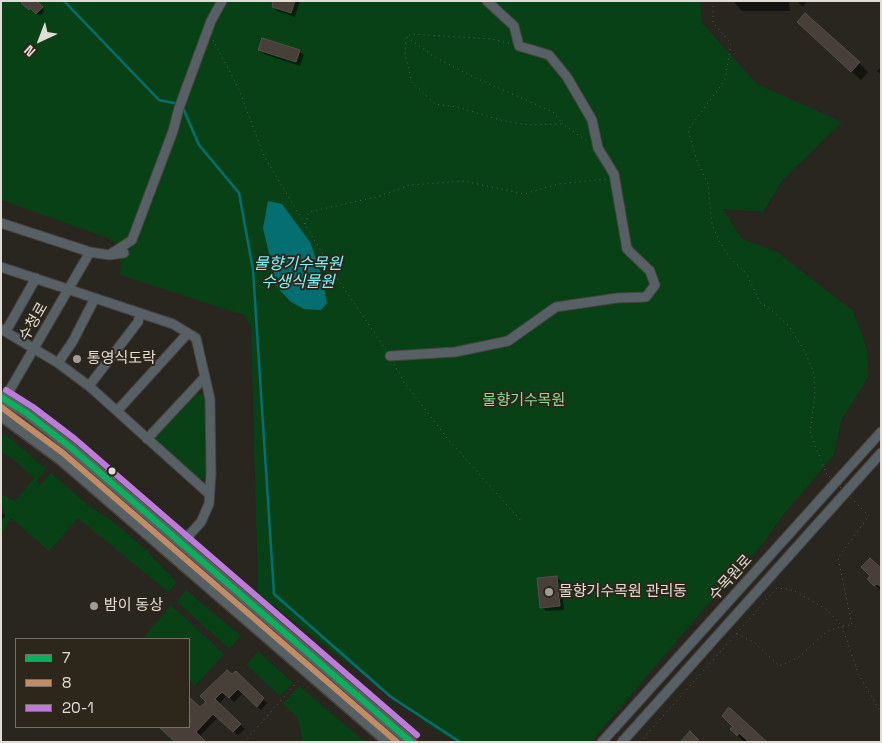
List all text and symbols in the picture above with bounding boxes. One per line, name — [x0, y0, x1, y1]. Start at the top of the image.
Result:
north arrow — [15, 15, 65, 65]
text: N — [20, 41, 39, 61]
water label: 물향기수목원 수생식물원 — [254, 255, 342, 293]
street label: 수청로 — [16, 300, 52, 344]
place label: 통영식도락 — [87, 350, 156, 368]
marker: 통영식도락 — [71, 353, 83, 365]
park label: 물향기수목원 — [483, 392, 565, 410]
unlabelled marker — [107, 466, 117, 476]
street label: 수목원로 — [706, 551, 756, 605]
place label: 물향기수목원 관리동 — [559, 583, 687, 601]
marker: 물향기수목원 관리동 — [543, 586, 555, 598]
place label: 밤이 동상 — [104, 597, 163, 615]
marker: 밤이 동상 — [88, 600, 100, 612]
legend — [15, 638, 190, 728]
text: 7 — [62, 648, 70, 667]
text: 8 — [62, 673, 71, 692]
text: 20-1 — [62, 698, 94, 717]

